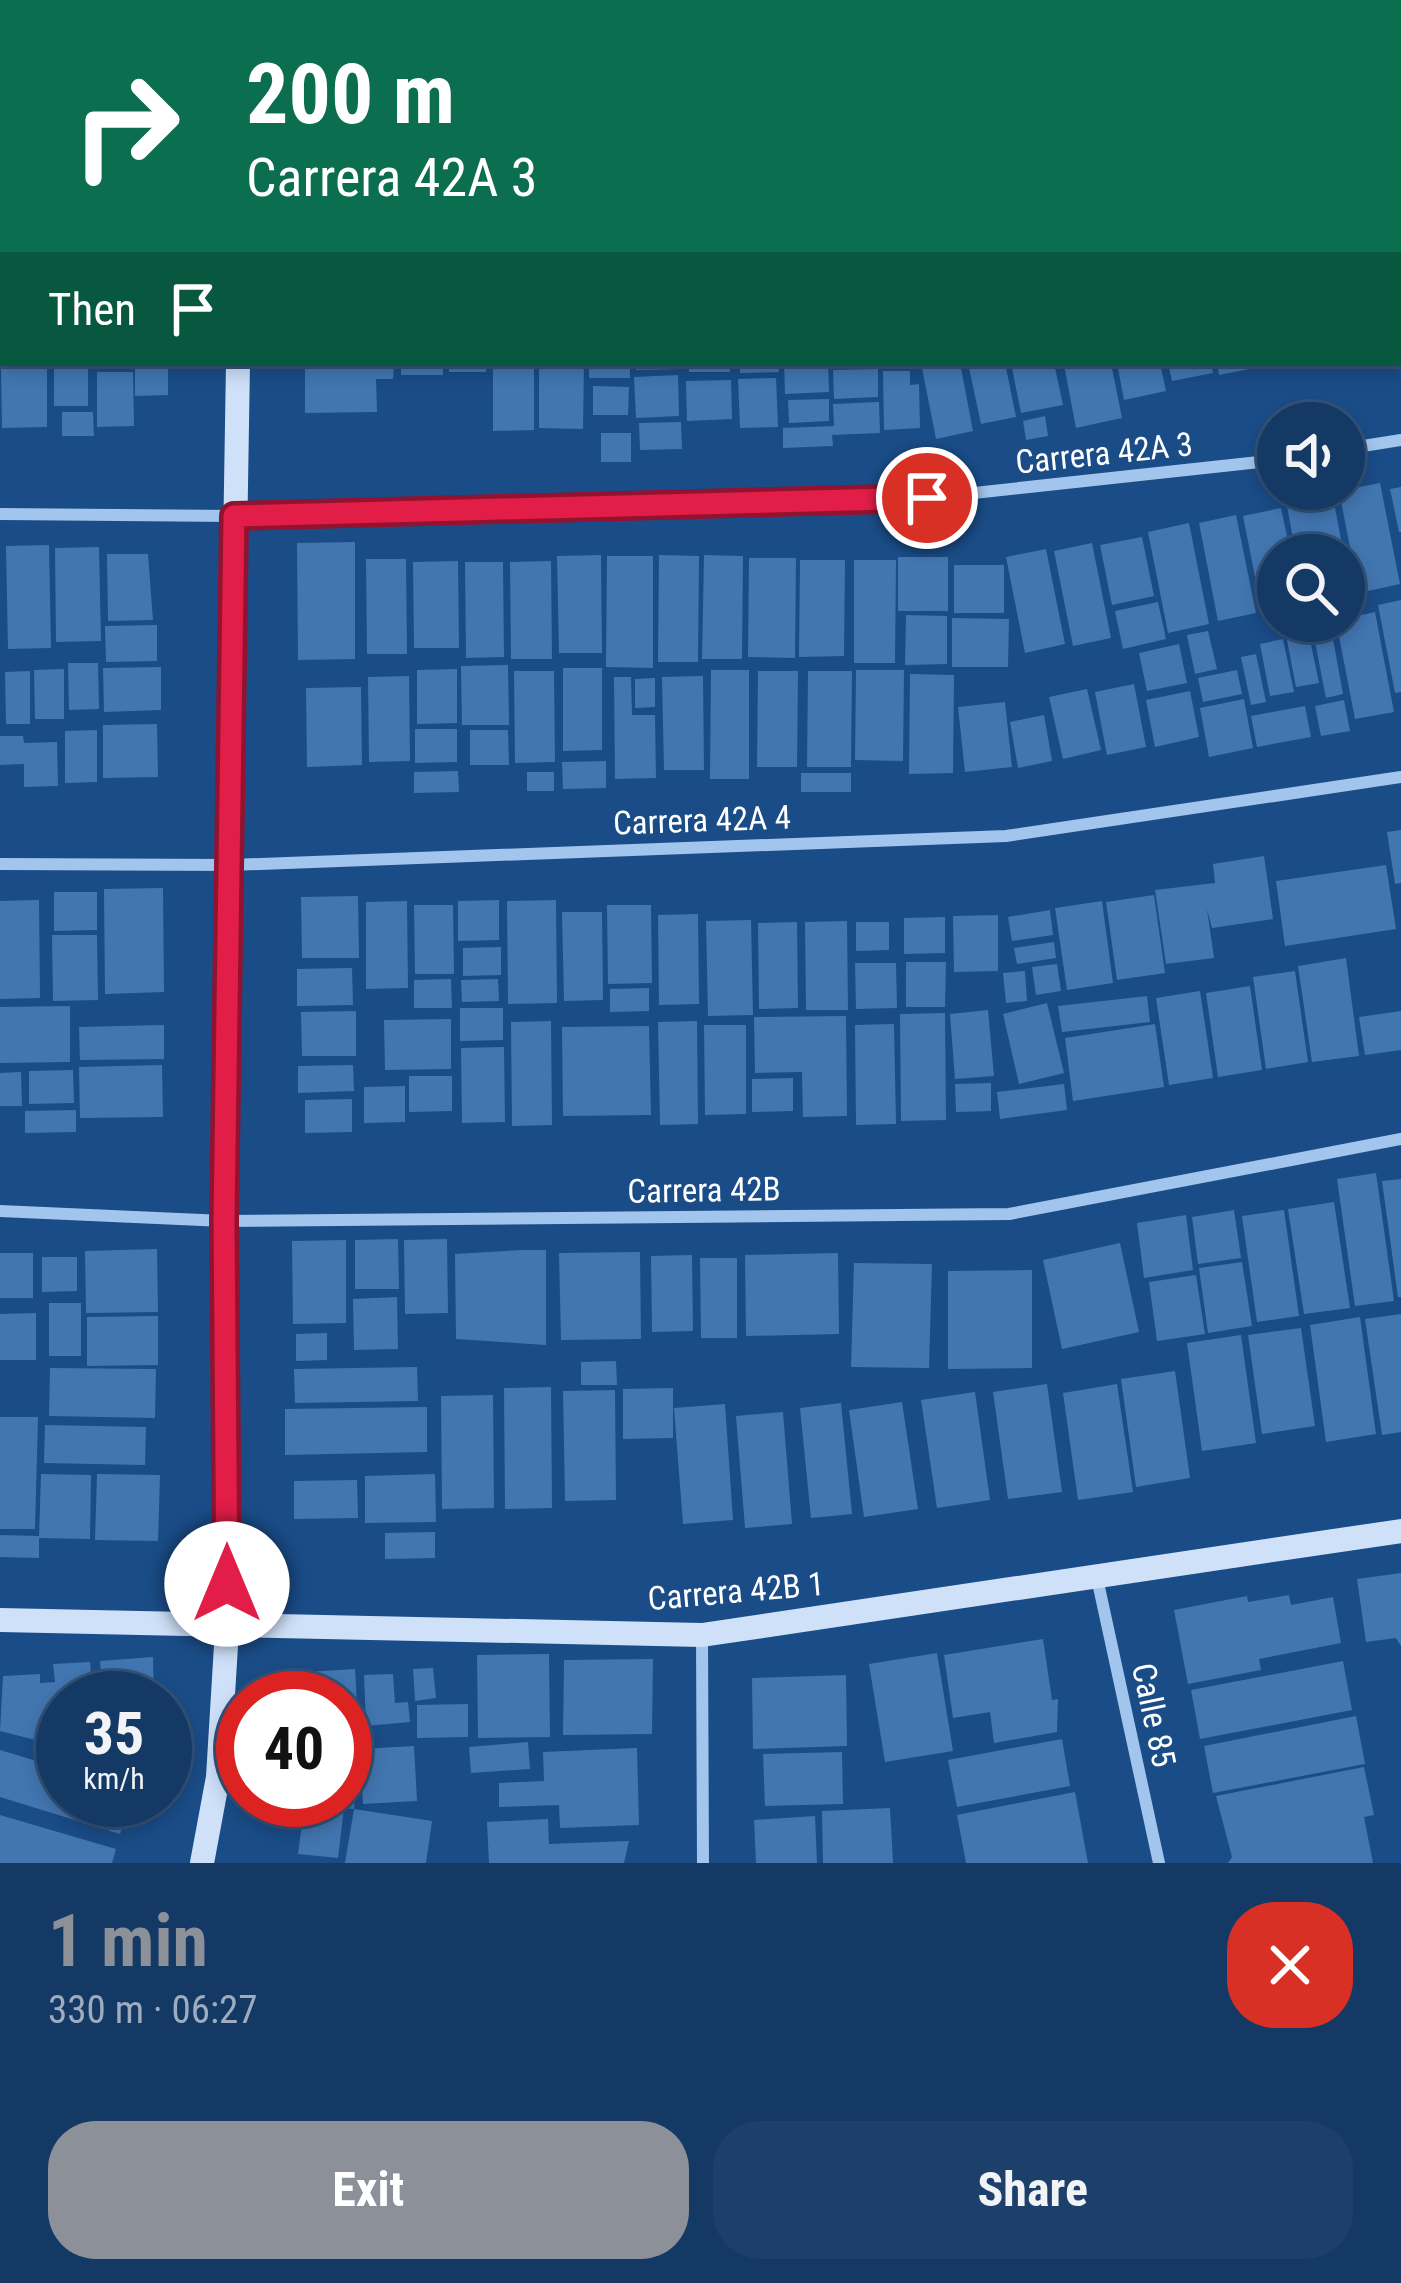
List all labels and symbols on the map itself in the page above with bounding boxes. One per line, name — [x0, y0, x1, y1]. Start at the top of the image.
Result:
street label: Carrera 42A 3 — [1013, 424, 1195, 482]
pin — [876, 447, 978, 549]
street label: Carrera 42A 4 — [612, 797, 792, 843]
street label: Carrera 42B — [627, 1169, 781, 1211]
position arrow — [164, 1521, 290, 1647]
street label: Carrera 42B 1 — [646, 1564, 826, 1618]
street label: Calle 85 — [1124, 1659, 1184, 1771]
speed limit sign: 40 — [216, 1671, 372, 1827]

